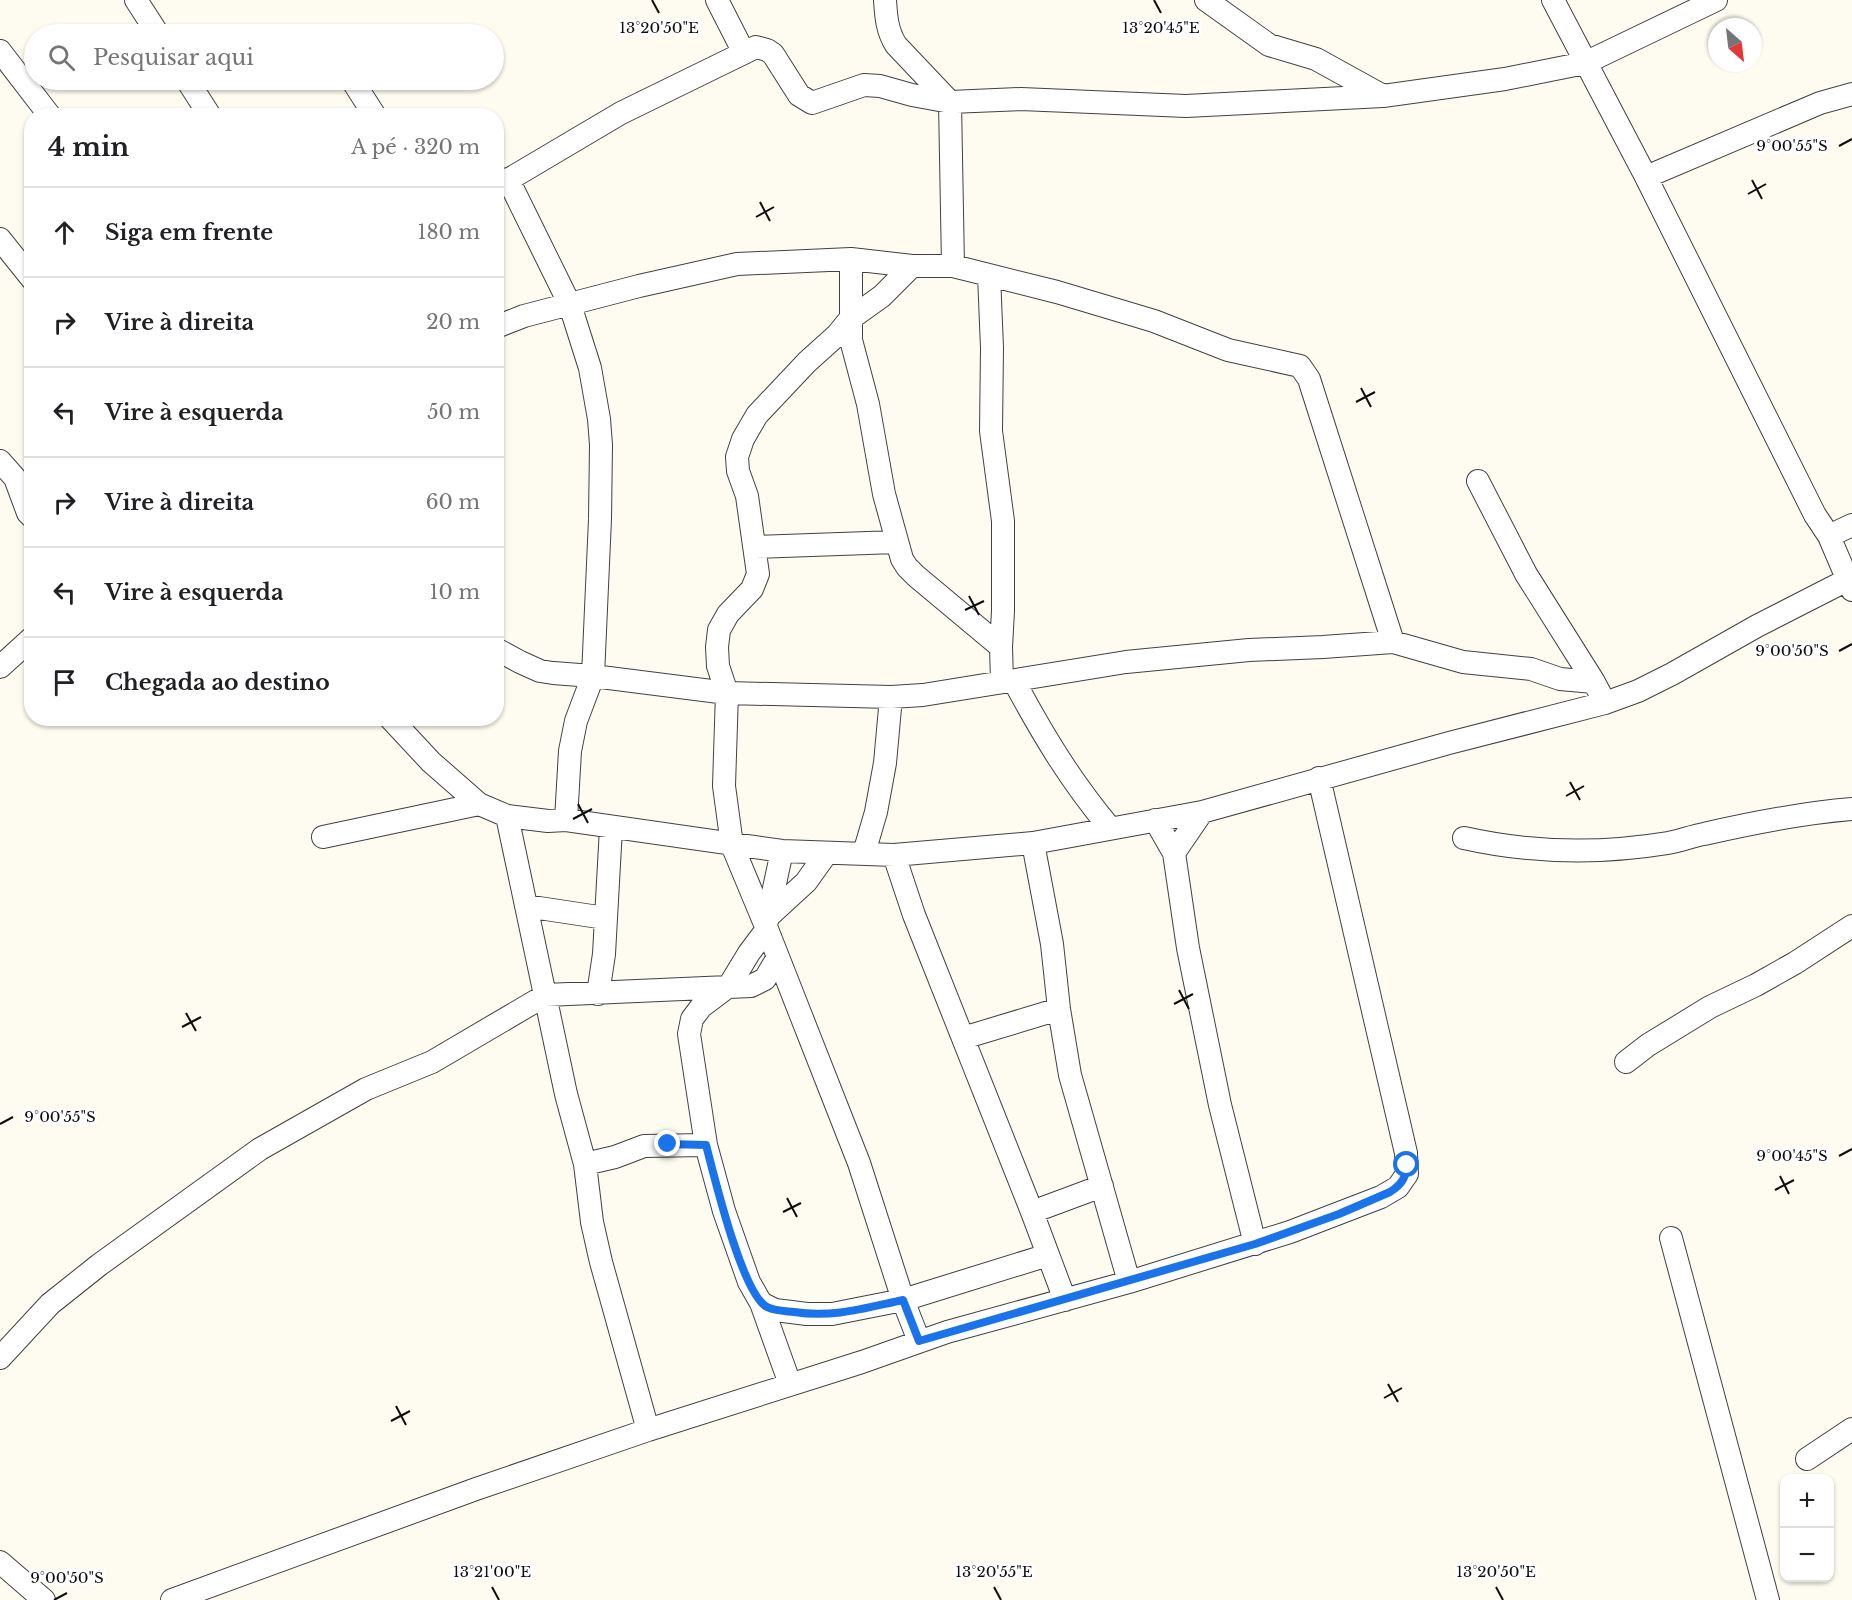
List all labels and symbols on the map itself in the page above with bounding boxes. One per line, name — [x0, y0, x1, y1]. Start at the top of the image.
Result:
text: 13°20'50"E — [619, 18, 699, 37]
text: 13°20'45"E — [1122, 18, 1200, 37]
north arrow — [1708, 18, 1762, 72]
text: 9°00'55"S — [1756, 136, 1828, 155]
text: 9°00'50"S — [1755, 641, 1829, 660]
text: 9°00'55"S — [24, 1107, 96, 1126]
route end — [654, 1130, 680, 1156]
text: 9°00'45"S — [1756, 1146, 1828, 1165]
route start — [1393, 1151, 1419, 1177]
text: 13°21'00"E — [453, 1562, 531, 1581]
text: 13°20'55"E — [955, 1562, 1033, 1581]
text: 13°20'50"E — [1456, 1562, 1536, 1581]
text: 9°00'50"S — [30, 1568, 104, 1587]

